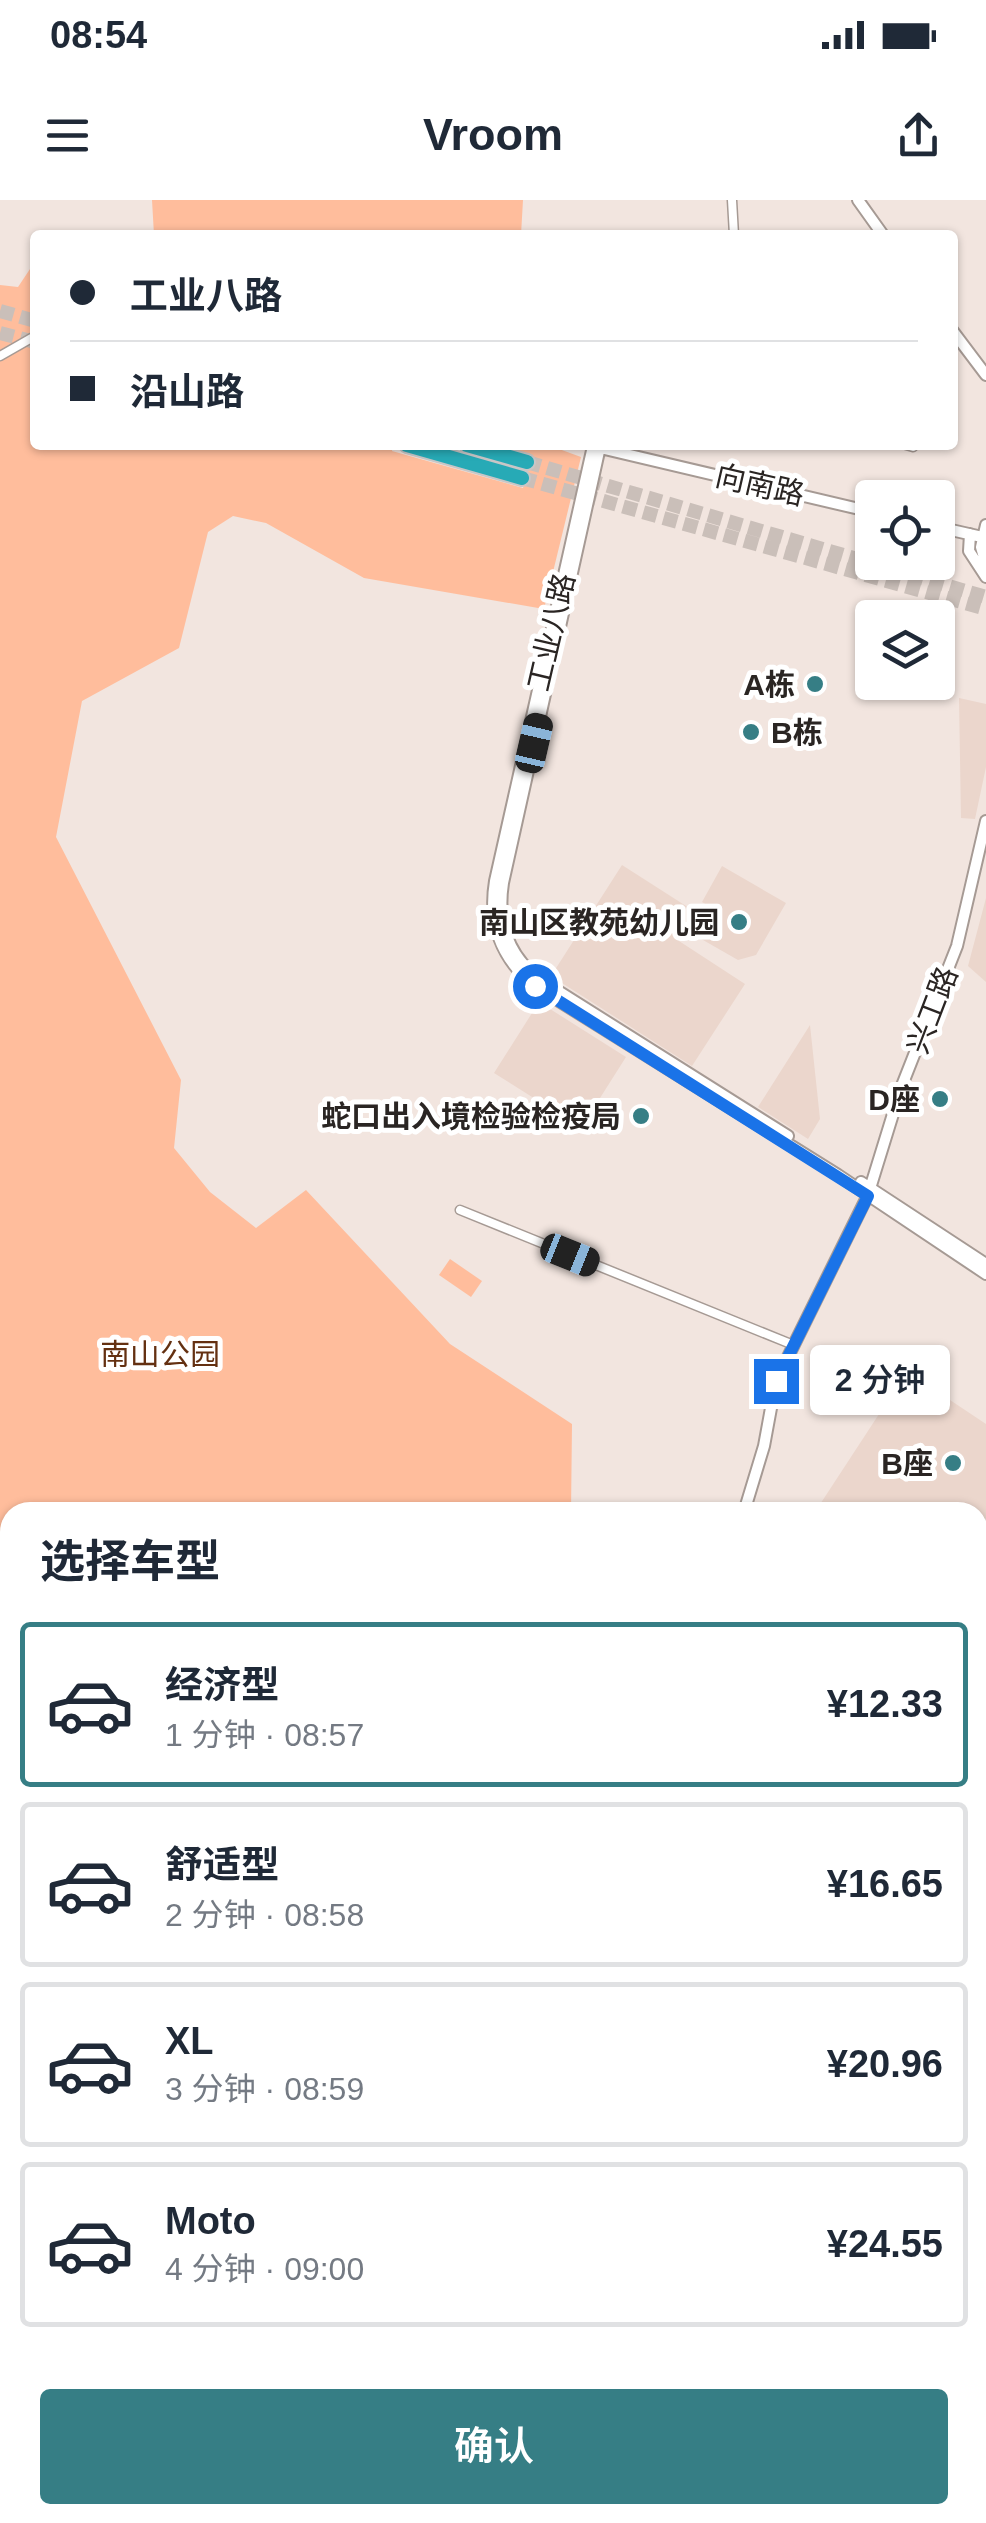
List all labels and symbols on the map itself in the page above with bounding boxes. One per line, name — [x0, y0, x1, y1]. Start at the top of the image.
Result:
street label: 向南路 — [712, 459, 808, 511]
street label: 工业八路 — [521, 570, 581, 694]
place label: A栋 — [743, 668, 795, 701]
marker: A栋 — [804, 673, 826, 695]
car — [513, 710, 555, 776]
place label: B栋 — [771, 716, 823, 749]
marker: B栋 — [740, 721, 762, 743]
place label: 南山区教苑幼儿园 — [479, 906, 719, 939]
marker: 南山区教苑幼儿园 — [728, 911, 750, 933]
street label: 兴工路 — [900, 962, 964, 1058]
route start — [513, 964, 558, 1009]
place label: D座 — [868, 1083, 920, 1116]
marker: D座 — [929, 1088, 951, 1110]
place label: 蛇口出入境检验检疫局 — [321, 1100, 621, 1133]
marker: 蛇口出入境检验检疫局 — [630, 1105, 652, 1127]
car — [537, 1230, 603, 1280]
park label: 南山公园 — [100, 1338, 220, 1371]
callout: 2 分钟 — [811, 1346, 951, 1416]
route end — [754, 1359, 799, 1404]
place label: B座 — [881, 1447, 933, 1480]
marker: B座 — [942, 1452, 964, 1474]

